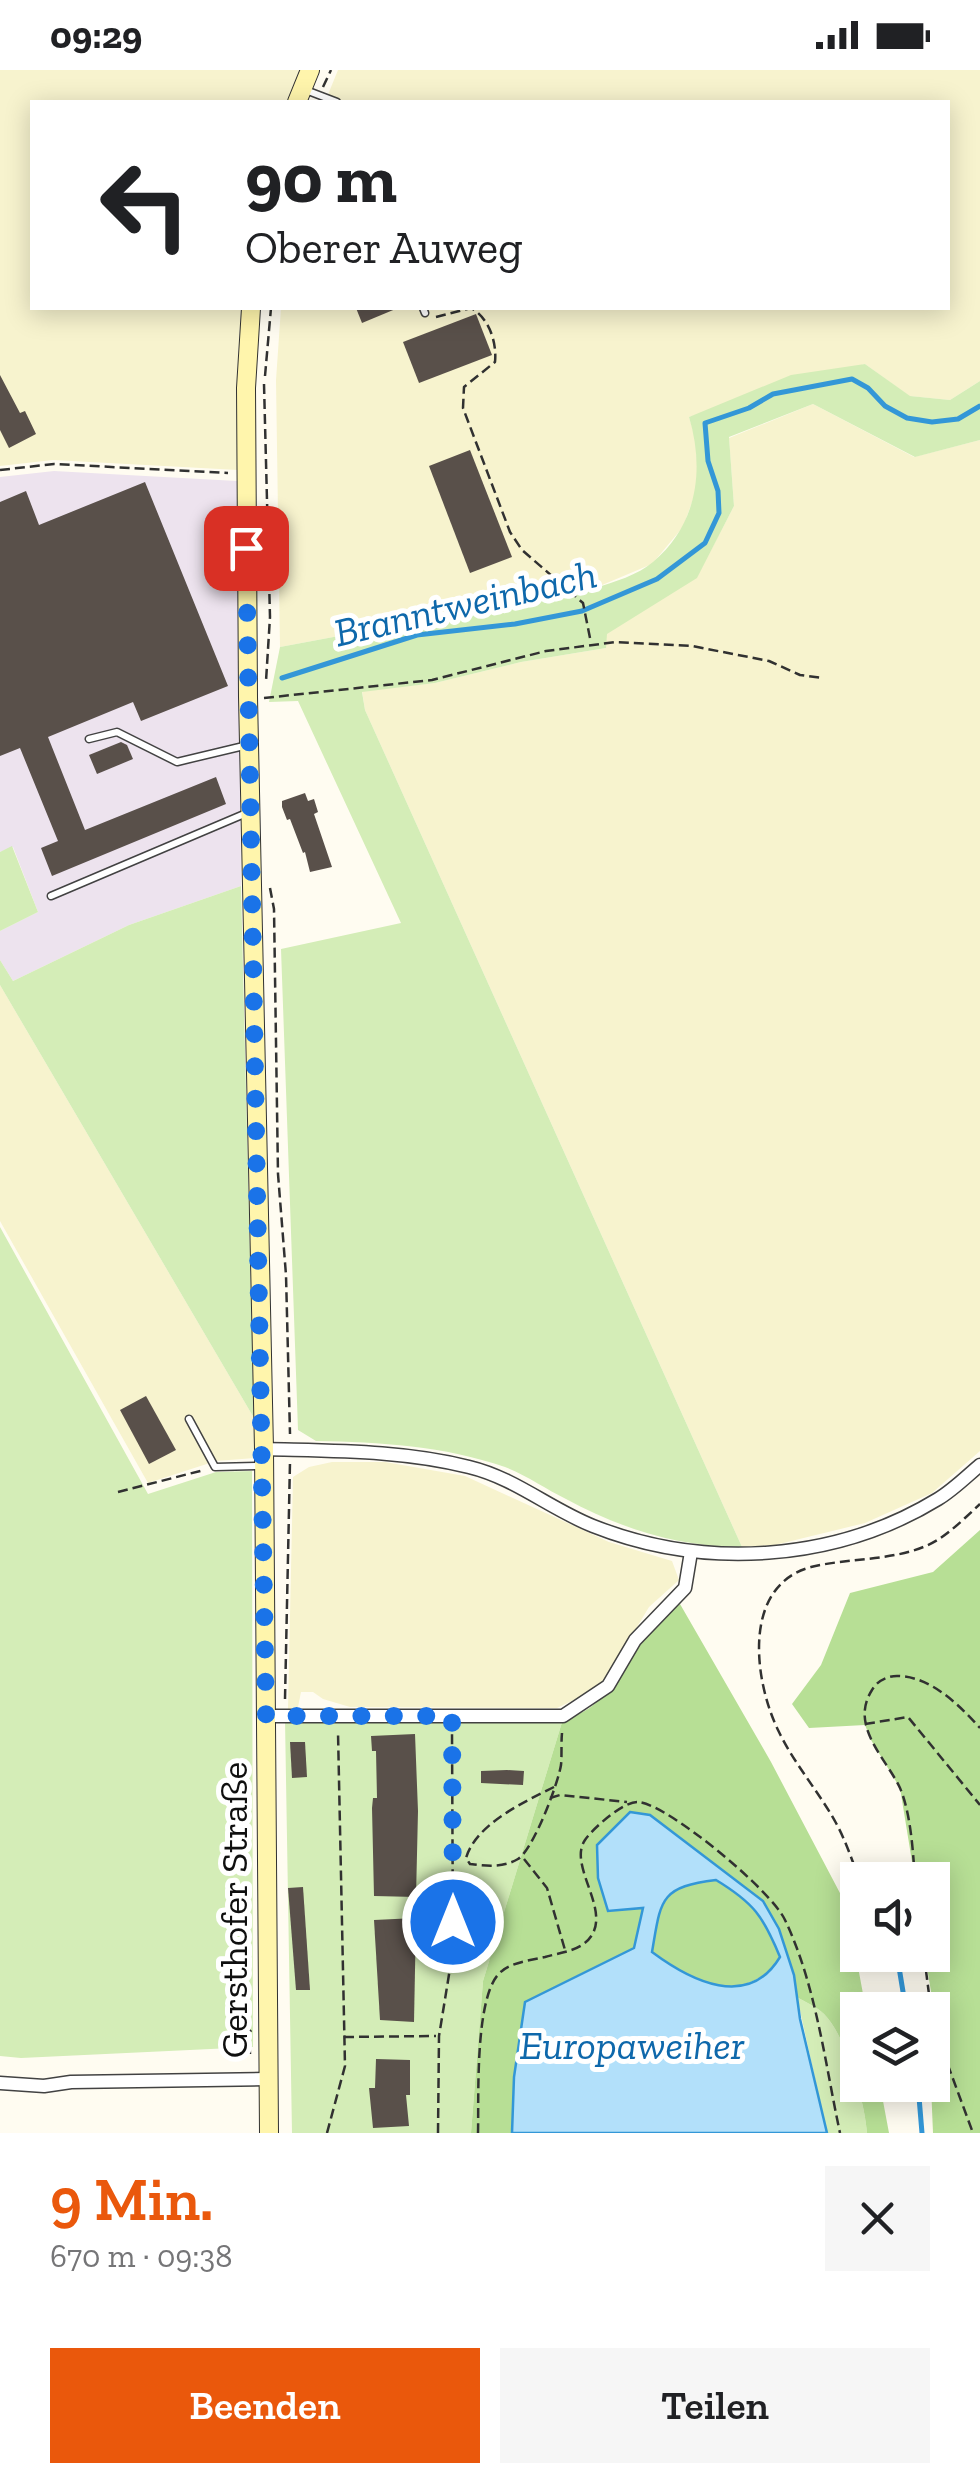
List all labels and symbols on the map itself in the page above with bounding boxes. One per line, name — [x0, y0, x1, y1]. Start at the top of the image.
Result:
pin — [204, 506, 289, 591]
water label: Branntweinbach — [329, 549, 601, 657]
street label: Gersthofer Straße — [211, 1762, 257, 2058]
position arrow — [401, 1870, 505, 1974]
water label: Europaweiher — [519, 2021, 745, 2069]

